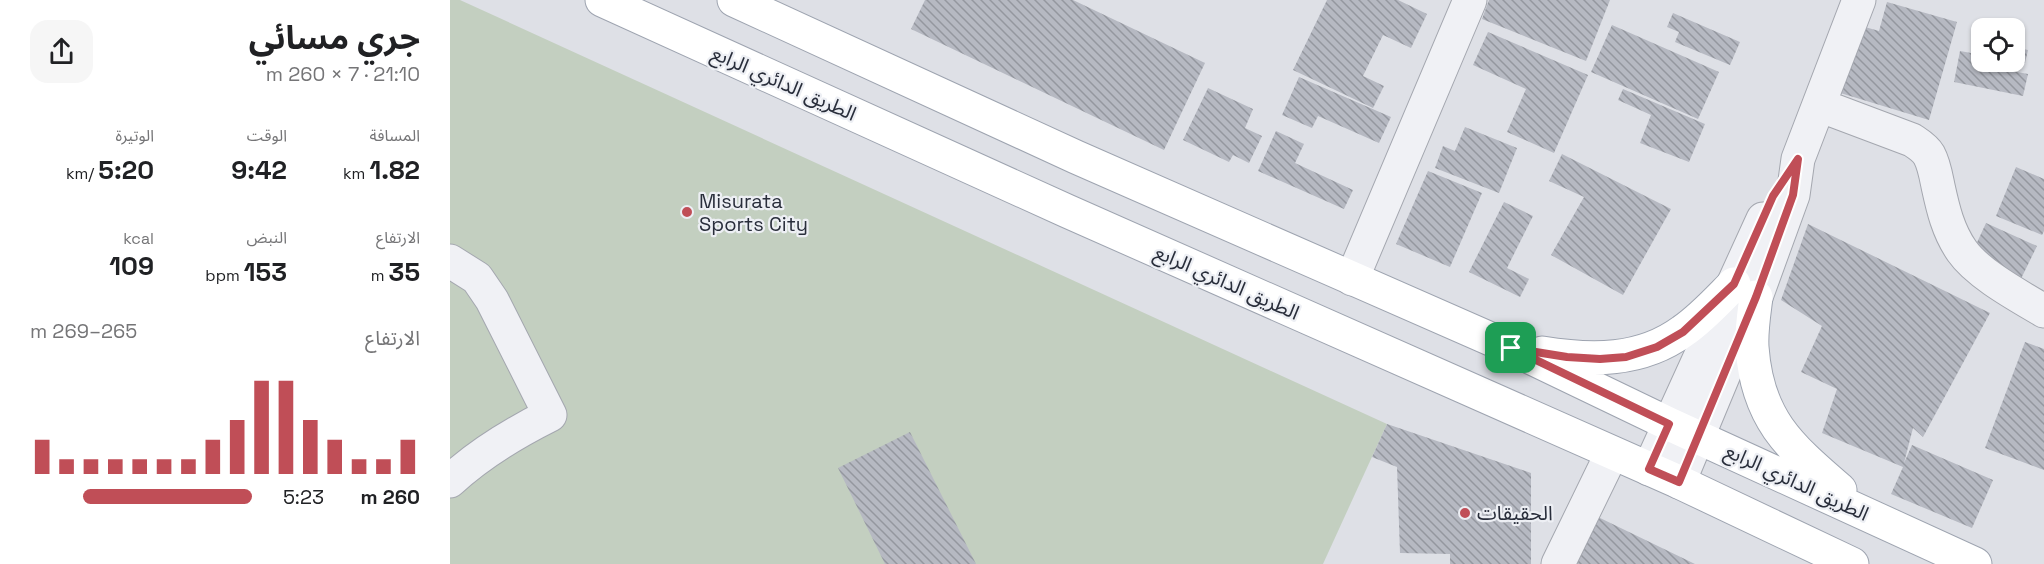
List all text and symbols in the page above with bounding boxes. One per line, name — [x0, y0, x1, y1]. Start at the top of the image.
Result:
text: جري مسائي — [249, 17, 420, 59]
map controls — [1971, 18, 2025, 72]
button: locate — [1971, 18, 2025, 72]
button: share — [30, 20, 93, 83]
street label: الطريق الدائري الرابع — [706, 39, 861, 129]
text: 21:10 · 7 × 260 m — [266, 61, 420, 87]
text: الوتيرة — [116, 125, 154, 146]
text: الوقت — [247, 125, 287, 146]
text: المسافة — [370, 125, 420, 146]
text: 5:20 — [98, 153, 154, 187]
text: 9:42 — [231, 153, 287, 187]
text: 1.82 — [369, 153, 420, 187]
text: /km — [66, 163, 98, 184]
text: km — [343, 163, 369, 184]
place label: Misurata Sports City — [699, 188, 808, 237]
marker: Misurata Sports City — [680, 205, 694, 219]
text: النبض — [246, 227, 287, 248]
text: الارتفاع — [376, 227, 420, 248]
text: kcal — [123, 228, 154, 249]
street label: الطريق الدائري الرابع — [1149, 238, 1304, 328]
text: 109 — [109, 249, 154, 283]
text: 153 — [244, 255, 287, 289]
text: 35 — [389, 255, 420, 289]
text: bpm — [205, 265, 244, 286]
text: m — [371, 265, 389, 286]
text: 265–269 m — [30, 318, 137, 344]
pin — [1485, 322, 1536, 373]
text: الارتفاع — [365, 325, 420, 351]
icon: arrive — [1494, 331, 1527, 364]
street label: الطريق الدائري الرابع — [1720, 437, 1873, 529]
text: 5:23 — [283, 484, 324, 510]
text: 260 m — [361, 484, 420, 510]
place label: الحقيقات — [1477, 500, 1553, 526]
marker: الحقيقات — [1458, 506, 1472, 520]

